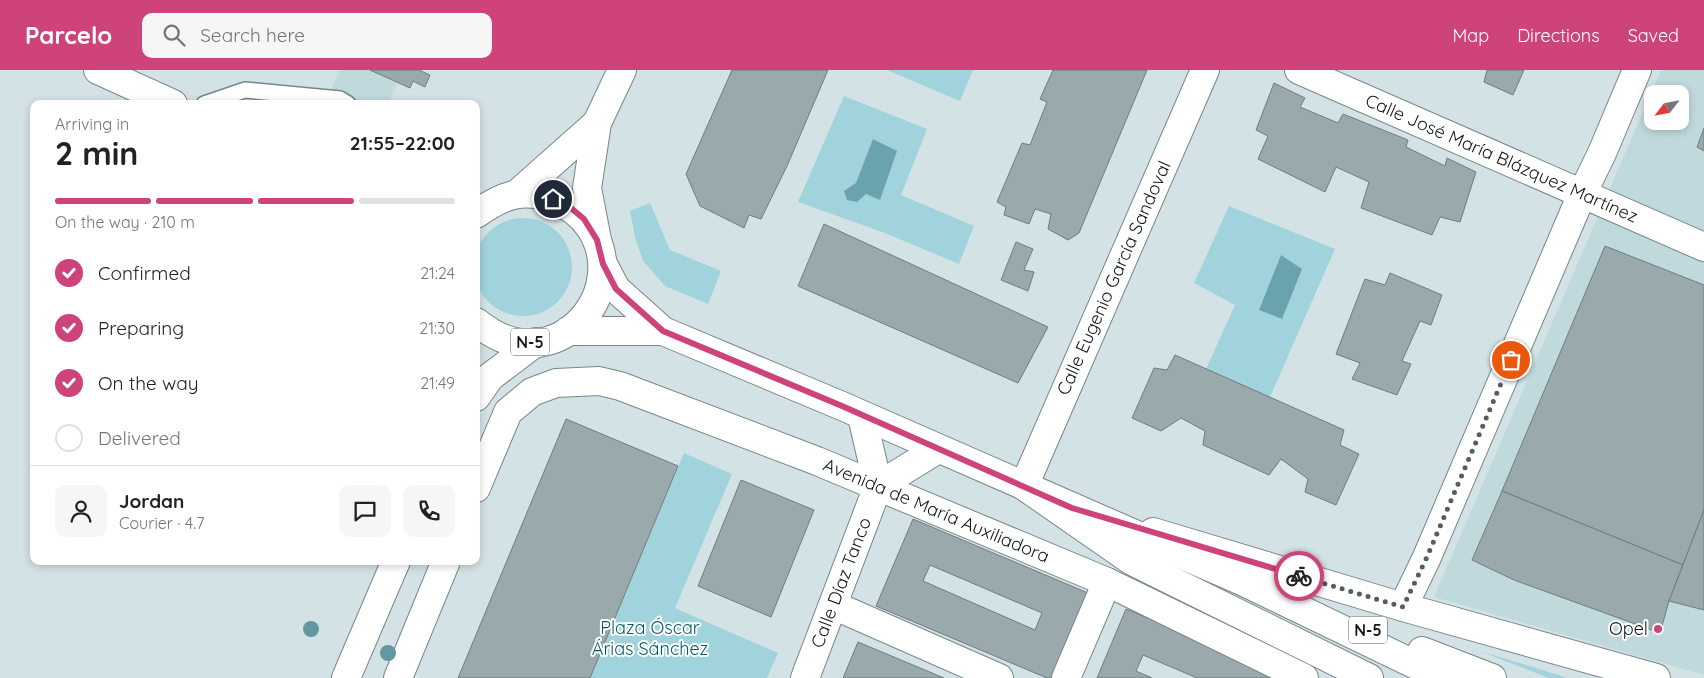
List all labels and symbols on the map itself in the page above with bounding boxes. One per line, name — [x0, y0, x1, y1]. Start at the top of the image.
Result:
north arrow — [1644, 85, 1689, 130]
street label: Calle José María Blázquez Martínez — [1362, 88, 1641, 228]
street label: Calle Eugenio García Sandoval — [1051, 157, 1176, 398]
pin — [532, 178, 574, 220]
road number: N-5 — [511, 328, 549, 356]
pin — [1490, 339, 1532, 381]
street label: Avenida de María Auxiliadora — [820, 453, 1053, 568]
street label: Calle Díaz Tanco — [806, 514, 876, 651]
courier — [1274, 551, 1324, 601]
park label: Plaza Óscar Árias Sánchez — [592, 616, 708, 660]
road number: N-5 — [1349, 616, 1387, 644]
place label: Opel — [1609, 617, 1648, 640]
marker: Opel — [1652, 623, 1664, 635]

